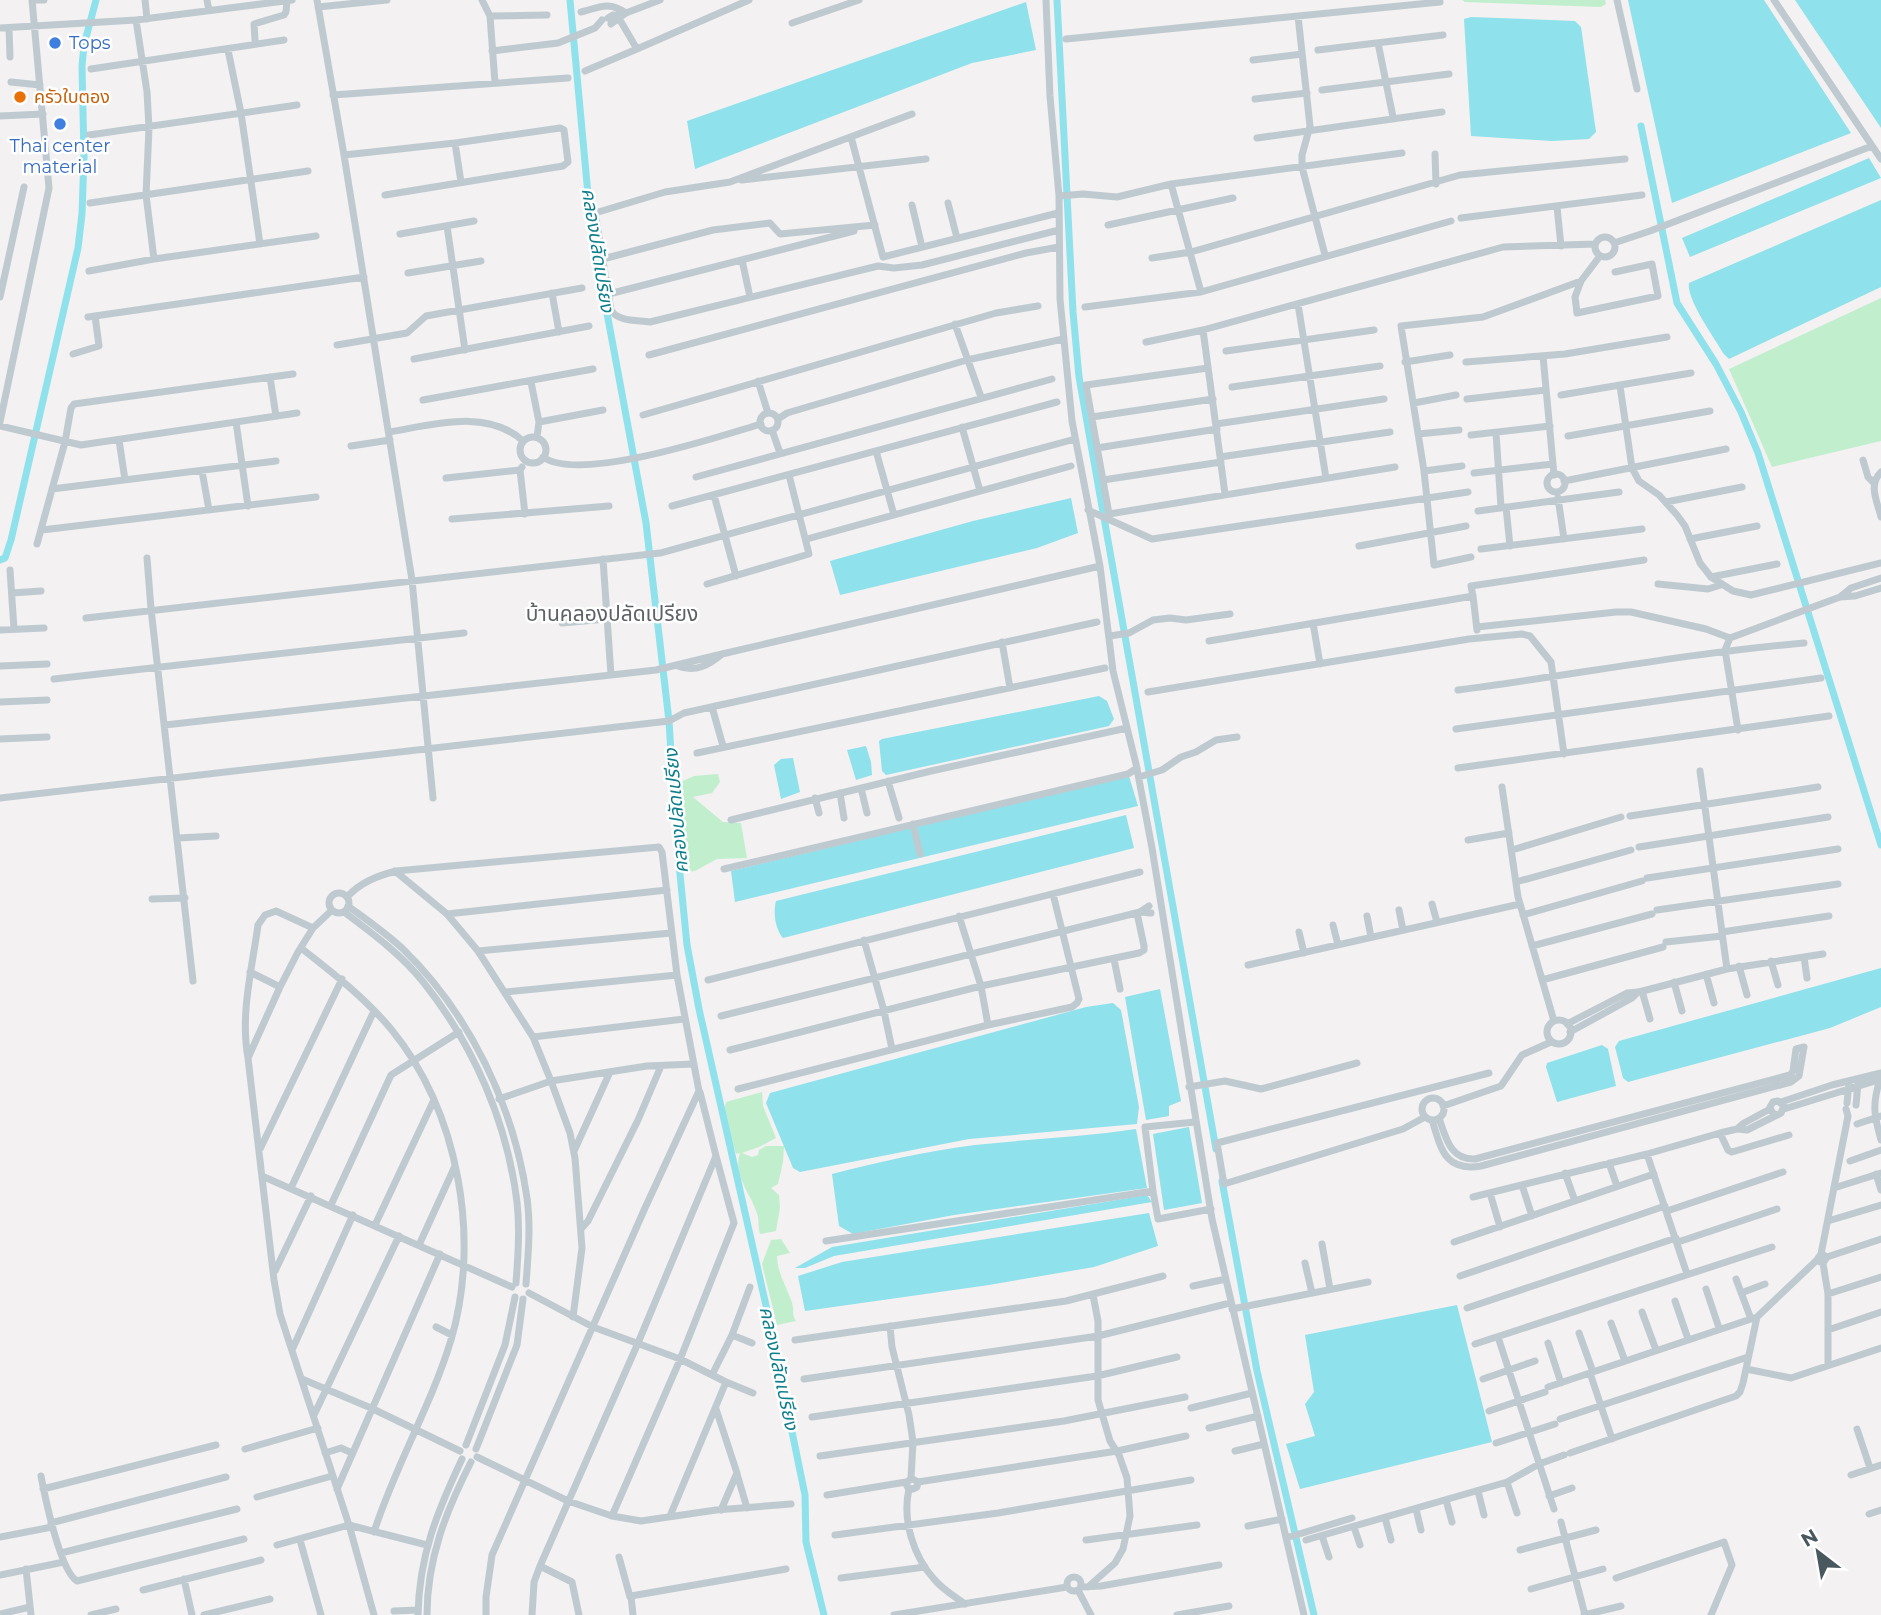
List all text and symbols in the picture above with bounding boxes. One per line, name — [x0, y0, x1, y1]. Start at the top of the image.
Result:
place label: Tops — [69, 32, 111, 54]
marker: Tops — [47, 35, 63, 51]
place label: ครัวใบตอง — [34, 86, 110, 108]
marker: ครัวใบตอง — [12, 89, 28, 105]
marker: Thai center material — [52, 116, 68, 132]
place label: Thai center material — [10, 135, 110, 178]
water label: คลองปลัดเปรียง — [577, 186, 619, 314]
district label: บ้านคลองปลัดเปรียง — [526, 601, 698, 626]
water label: คลองปลัดเปรียง — [659, 747, 693, 874]
water label: คลองปลัดเปรียง — [755, 1304, 803, 1432]
north arrow — [1783, 1517, 1853, 1587]
text: N — [1797, 1524, 1822, 1552]

